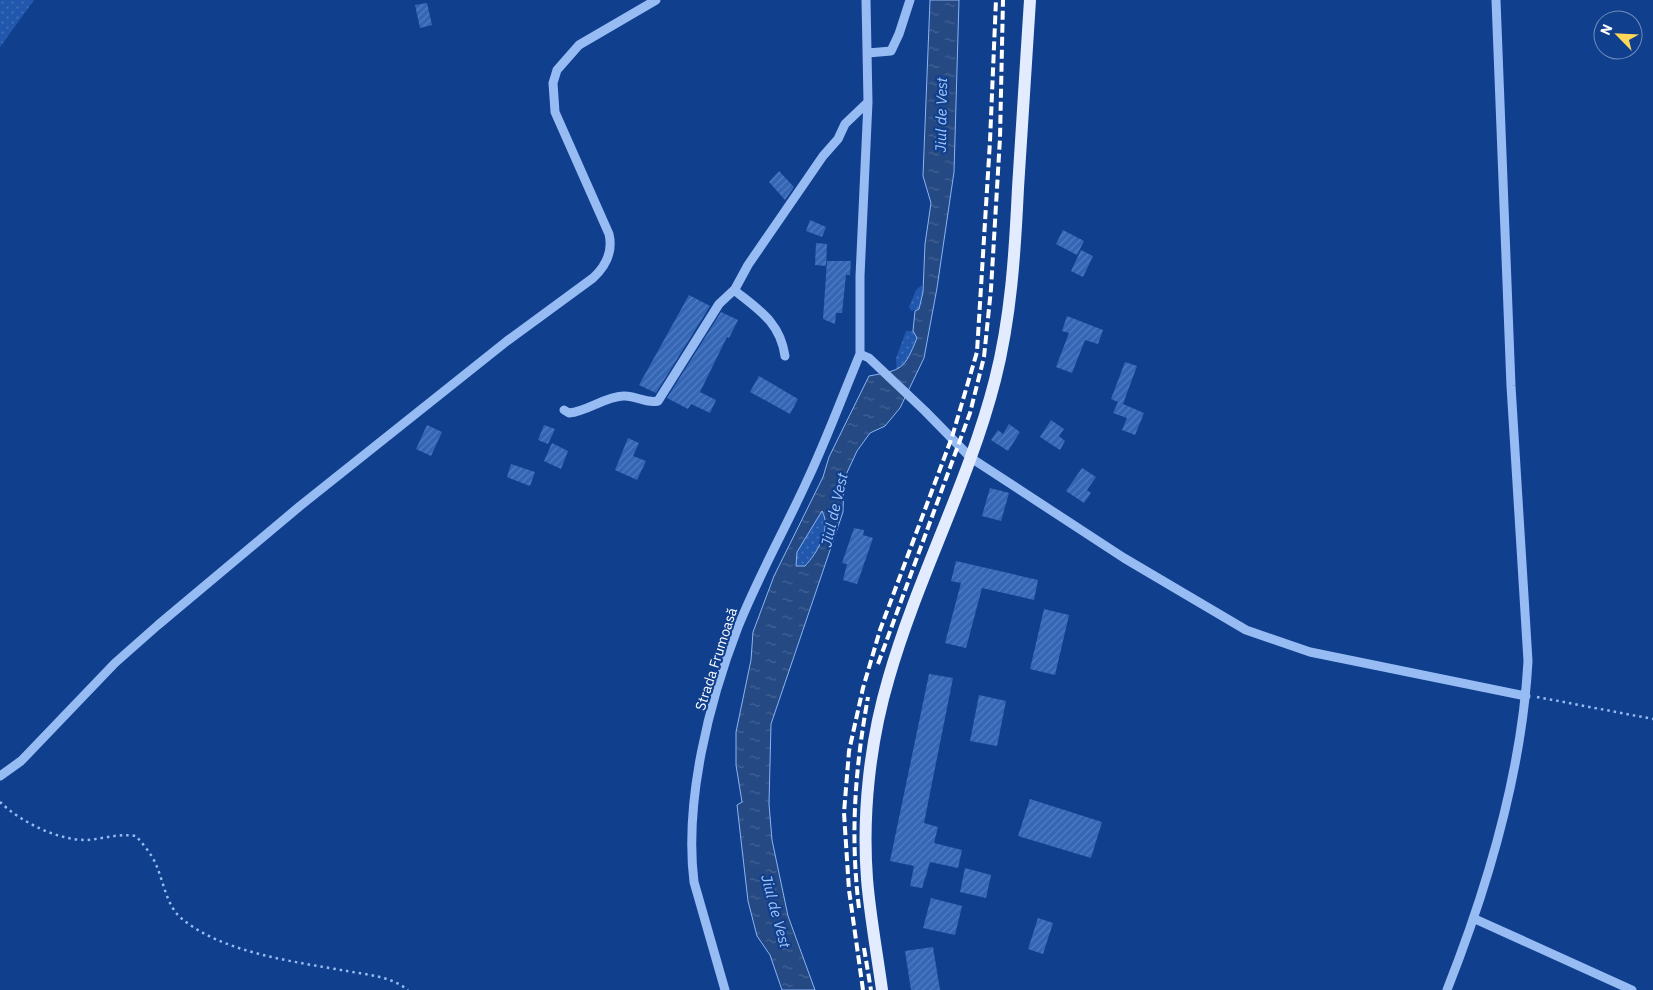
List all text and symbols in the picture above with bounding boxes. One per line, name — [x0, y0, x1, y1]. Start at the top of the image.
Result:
north arrow — [1593, 10, 1643, 60]
text: N — [1596, 21, 1616, 38]
water label: Jiul de Vest — [931, 76, 951, 153]
water label: Jiul de Vest — [816, 470, 852, 549]
street label: Strada Frumoasă — [691, 605, 741, 713]
water label: Jiul de Vest — [757, 872, 795, 951]

